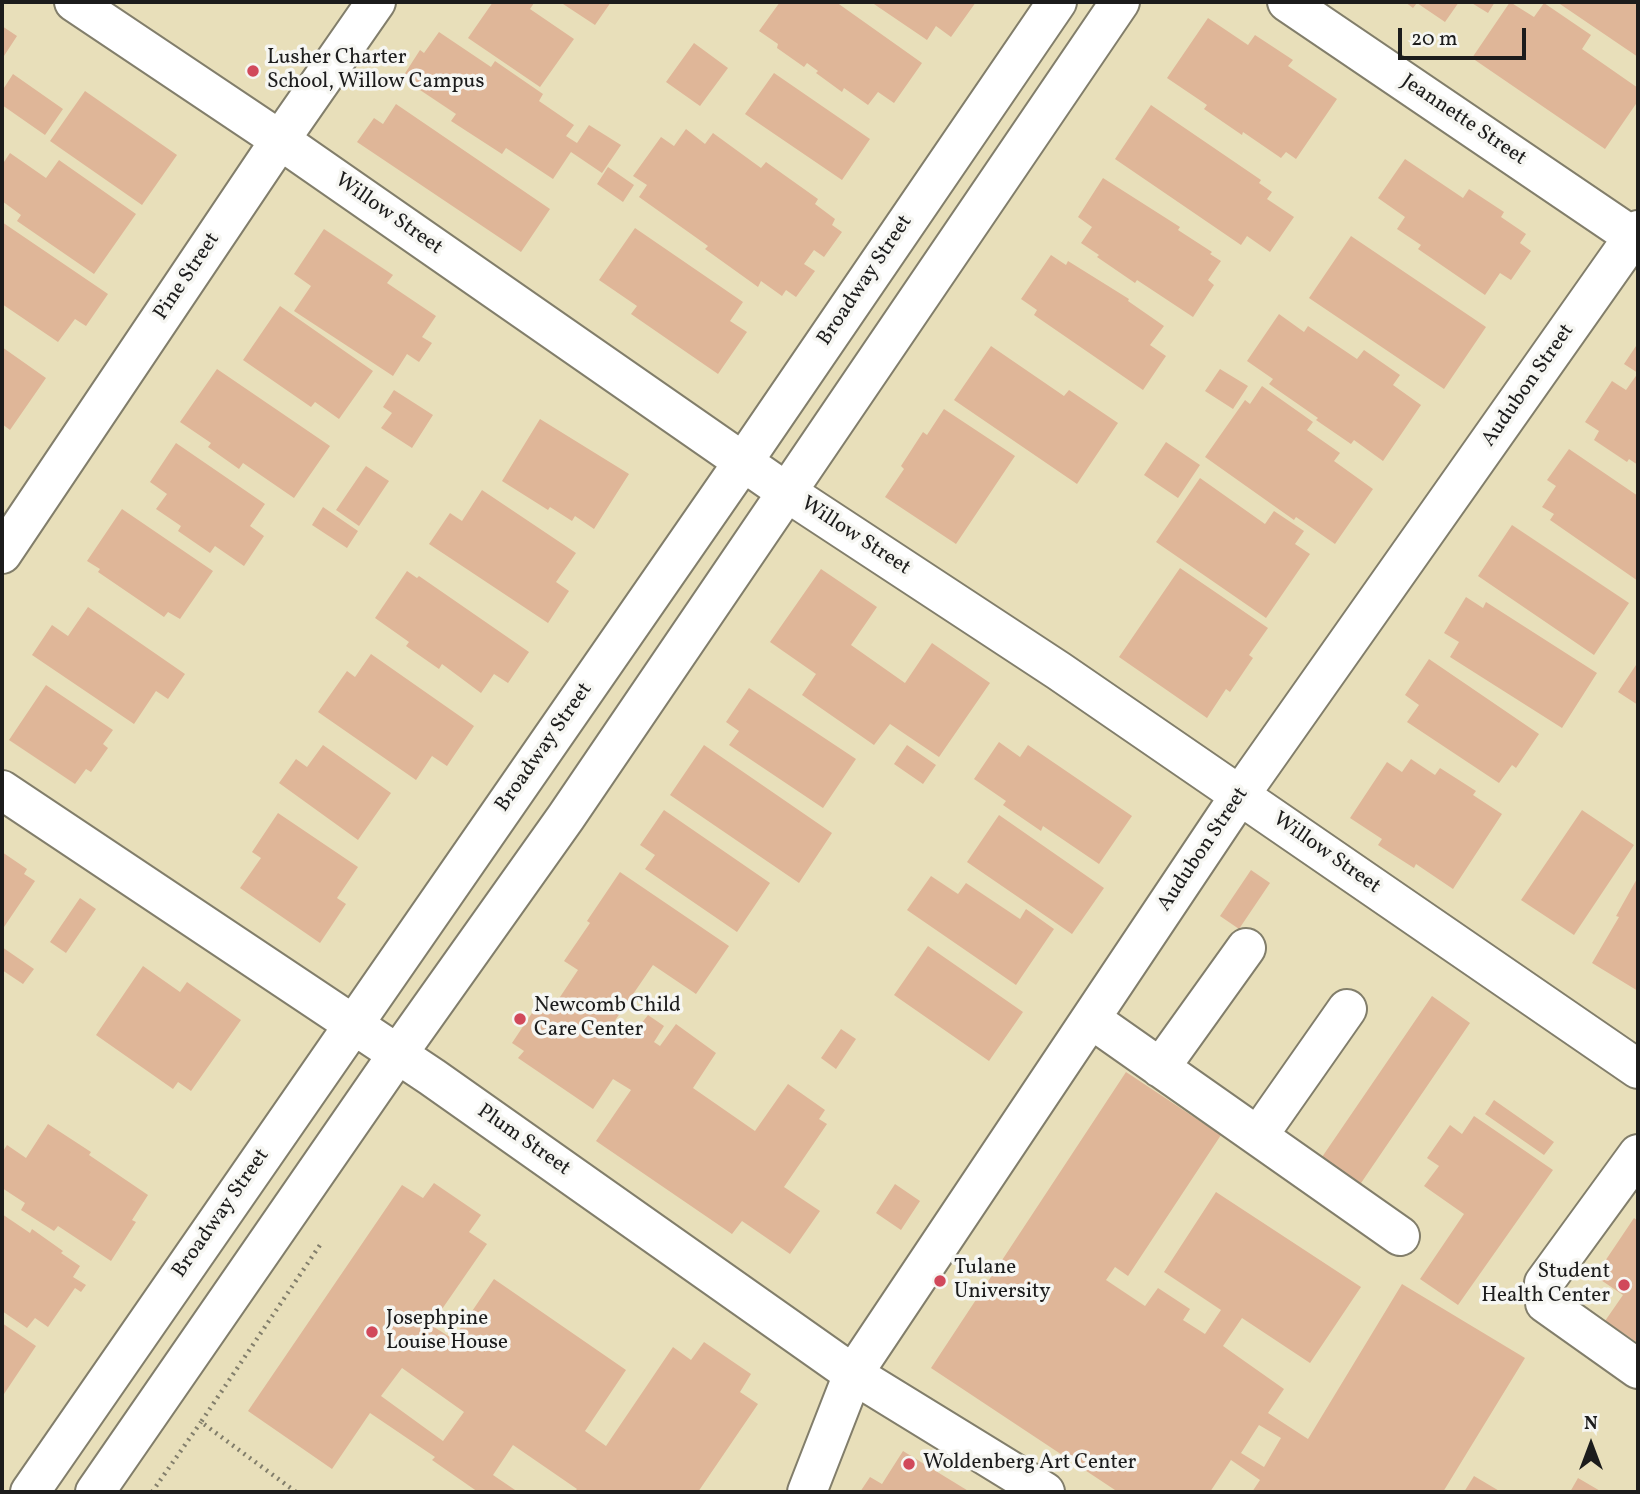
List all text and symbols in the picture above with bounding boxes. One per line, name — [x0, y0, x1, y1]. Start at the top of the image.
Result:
scale bar — [1402, 14, 1530, 58]
text: 20 m — [1411, 25, 1457, 54]
place label: Lusher Charter School, Willow Campus — [267, 46, 484, 96]
marker: Lusher Charter School, Willow Campus — [245, 63, 261, 79]
street label: Jeannette Street — [1395, 70, 1531, 172]
street label: Willow Street — [329, 169, 447, 261]
street label: Broadway Street — [813, 211, 919, 351]
street label: Pine Street — [150, 228, 226, 326]
street label: Audubon Street — [1477, 320, 1581, 452]
street label: Willow Street — [795, 492, 915, 582]
street label: Broadway Street — [491, 679, 599, 817]
street label: Audubon Street — [1153, 783, 1255, 917]
street label: Willow Street — [1267, 808, 1385, 900]
place label: Newcomb Child Care Center — [534, 994, 681, 1044]
marker: Newcomb Child Care Center — [512, 1011, 528, 1027]
street label: Plum Street — [471, 1100, 575, 1182]
street label: Broadway Street — [168, 1145, 276, 1283]
place label: Tulane University — [954, 1256, 1051, 1306]
place label: Student Health Center — [1481, 1260, 1610, 1310]
marker: Tulane University — [932, 1273, 948, 1289]
marker: Student Health Center — [1616, 1277, 1632, 1293]
place label: Josephpine Louise House — [386, 1307, 508, 1357]
marker: Josephpine Louise House — [364, 1324, 380, 1340]
north arrow — [1556, 1410, 1626, 1480]
text: N — [1584, 1411, 1598, 1437]
place label: Woldenberg Art Center — [923, 1451, 1136, 1477]
marker: Woldenberg Art Center — [901, 1456, 917, 1472]

